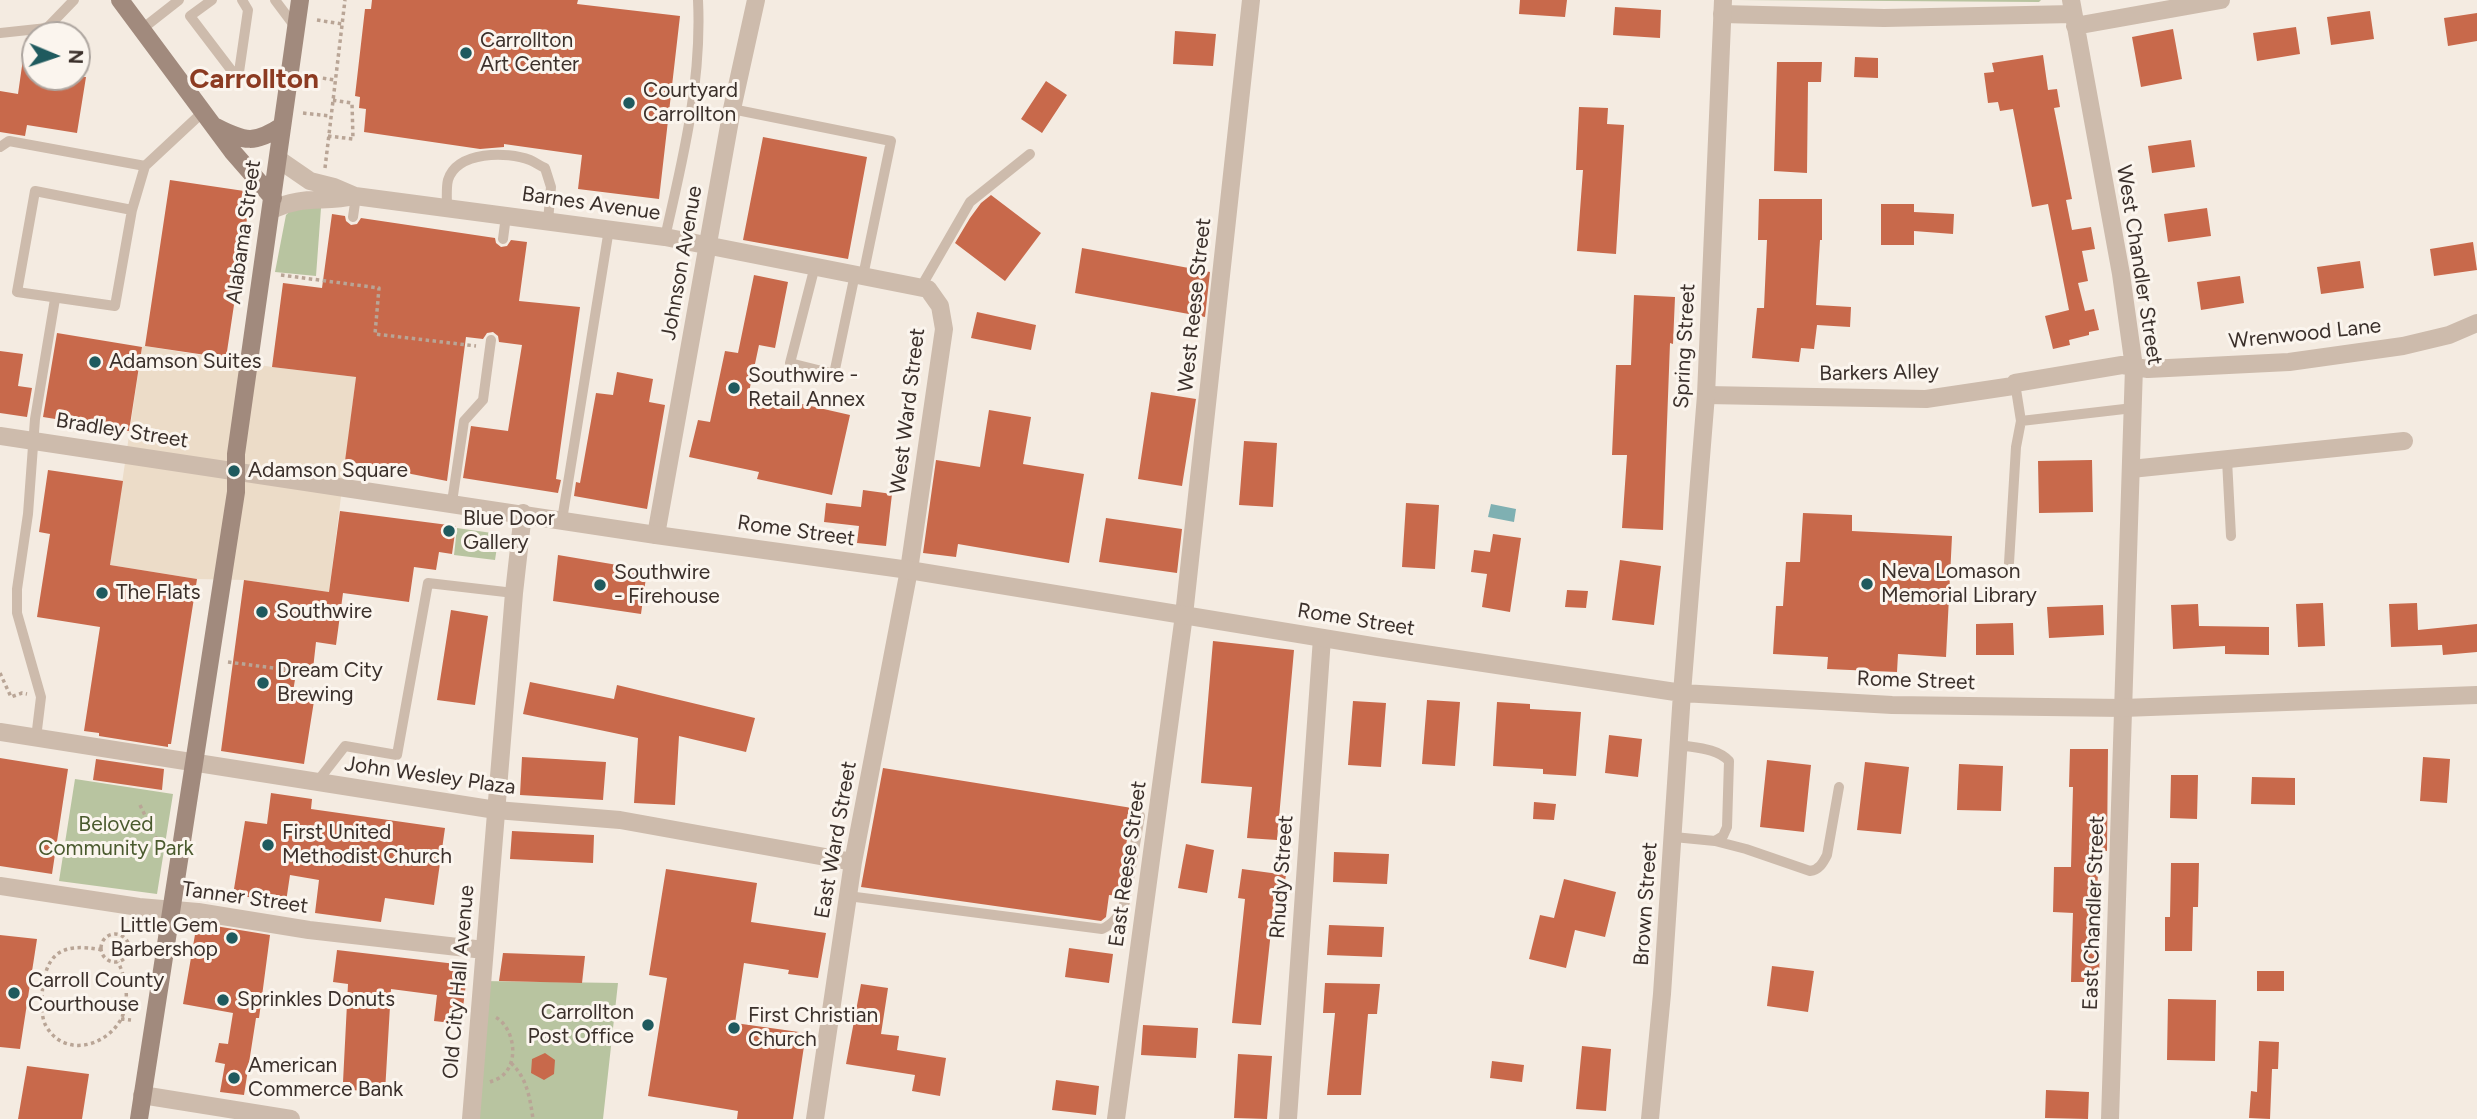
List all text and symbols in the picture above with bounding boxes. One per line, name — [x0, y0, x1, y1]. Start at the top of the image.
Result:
north arrow — [21, 21, 91, 91]
place label: Carrollton Art Center — [480, 28, 579, 78]
marker: Carrollton Art Center — [458, 45, 474, 61]
text: N — [64, 49, 87, 64]
district label: Carrollton — [189, 63, 319, 97]
place label: Courtyard Carrollton — [643, 78, 738, 128]
marker: Courtyard Carrollton — [621, 95, 637, 111]
street label: Alabama Street — [221, 158, 267, 306]
street label: West Chandler Street — [2111, 163, 2167, 367]
street label: Barnes Avenue — [520, 182, 662, 226]
street label: Johnson Avenue — [656, 184, 708, 342]
street label: West Reese Street — [1173, 217, 1217, 393]
street label: Spring Street — [1669, 283, 1701, 409]
street label: Wrenwood Lane — [2228, 313, 2382, 355]
street label: West Ward Street — [885, 327, 931, 495]
place label: Adamson Suites — [109, 349, 261, 375]
marker: Adamson Suites — [87, 354, 103, 370]
street label: Barkers Alley — [1819, 359, 1939, 387]
place label: Southwire - Retail Annex — [748, 363, 865, 413]
marker: Southwire - Retail Annex — [726, 380, 742, 396]
street label: Bradley Street — [54, 408, 190, 454]
place label: Adamson Square — [248, 458, 408, 484]
marker: Adamson Square — [226, 463, 242, 479]
place label: Blue Door Gallery — [463, 506, 555, 556]
street label: Rome Street — [735, 510, 857, 552]
marker: Blue Door Gallery — [441, 523, 457, 539]
place label: Neva Lomason Memorial Library — [1881, 559, 2037, 609]
place label: Southwire - Firehouse — [614, 560, 720, 610]
marker: Neva Lomason Memorial Library — [1859, 576, 1875, 592]
marker: Southwire - Firehouse — [592, 577, 608, 593]
place label: The Flats — [116, 580, 200, 606]
marker: The Flats — [94, 585, 110, 601]
street label: Rome Street — [1295, 598, 1417, 642]
place label: Southwire — [276, 599, 372, 625]
marker: Southwire — [254, 604, 270, 620]
place label: Dream City Brewing — [277, 658, 383, 708]
street label: Rome Street — [1856, 666, 1976, 696]
marker: Dream City Brewing — [255, 675, 271, 691]
street label: John Wesley Plaza — [343, 752, 517, 800]
street label: East Ward Street — [810, 759, 862, 921]
street label: East Reese Street — [1104, 779, 1152, 949]
park label: Beloved Community Park — [38, 812, 194, 862]
street label: Rhudy Street — [1265, 814, 1299, 940]
street label: East Chandler Street — [2078, 815, 2110, 1011]
place label: First United Methodist Church — [282, 820, 452, 870]
marker: First United Methodist Church — [260, 837, 276, 853]
street label: Brown Street — [1629, 841, 1663, 967]
street label: Tanner Street — [180, 877, 310, 919]
street label: Old City Hall Avenue — [438, 884, 480, 1080]
place label: Little Gem Barbershop — [110, 913, 218, 963]
marker: Little Gem Barbershop — [224, 930, 240, 946]
place label: Carroll County Courthouse — [28, 968, 164, 1018]
marker: Carroll County Courthouse — [6, 985, 22, 1001]
place label: Sprinkles Donuts — [237, 987, 395, 1013]
marker: Sprinkles Donuts — [215, 992, 231, 1008]
place label: Carrollton Post Office — [527, 1000, 634, 1050]
place label: First Christian Church — [748, 1003, 878, 1053]
marker: Carrollton Post Office — [640, 1017, 656, 1033]
marker: First Christian Church — [726, 1020, 742, 1036]
place label: American Commerce Bank — [248, 1053, 403, 1103]
marker: American Commerce Bank — [226, 1070, 242, 1086]

